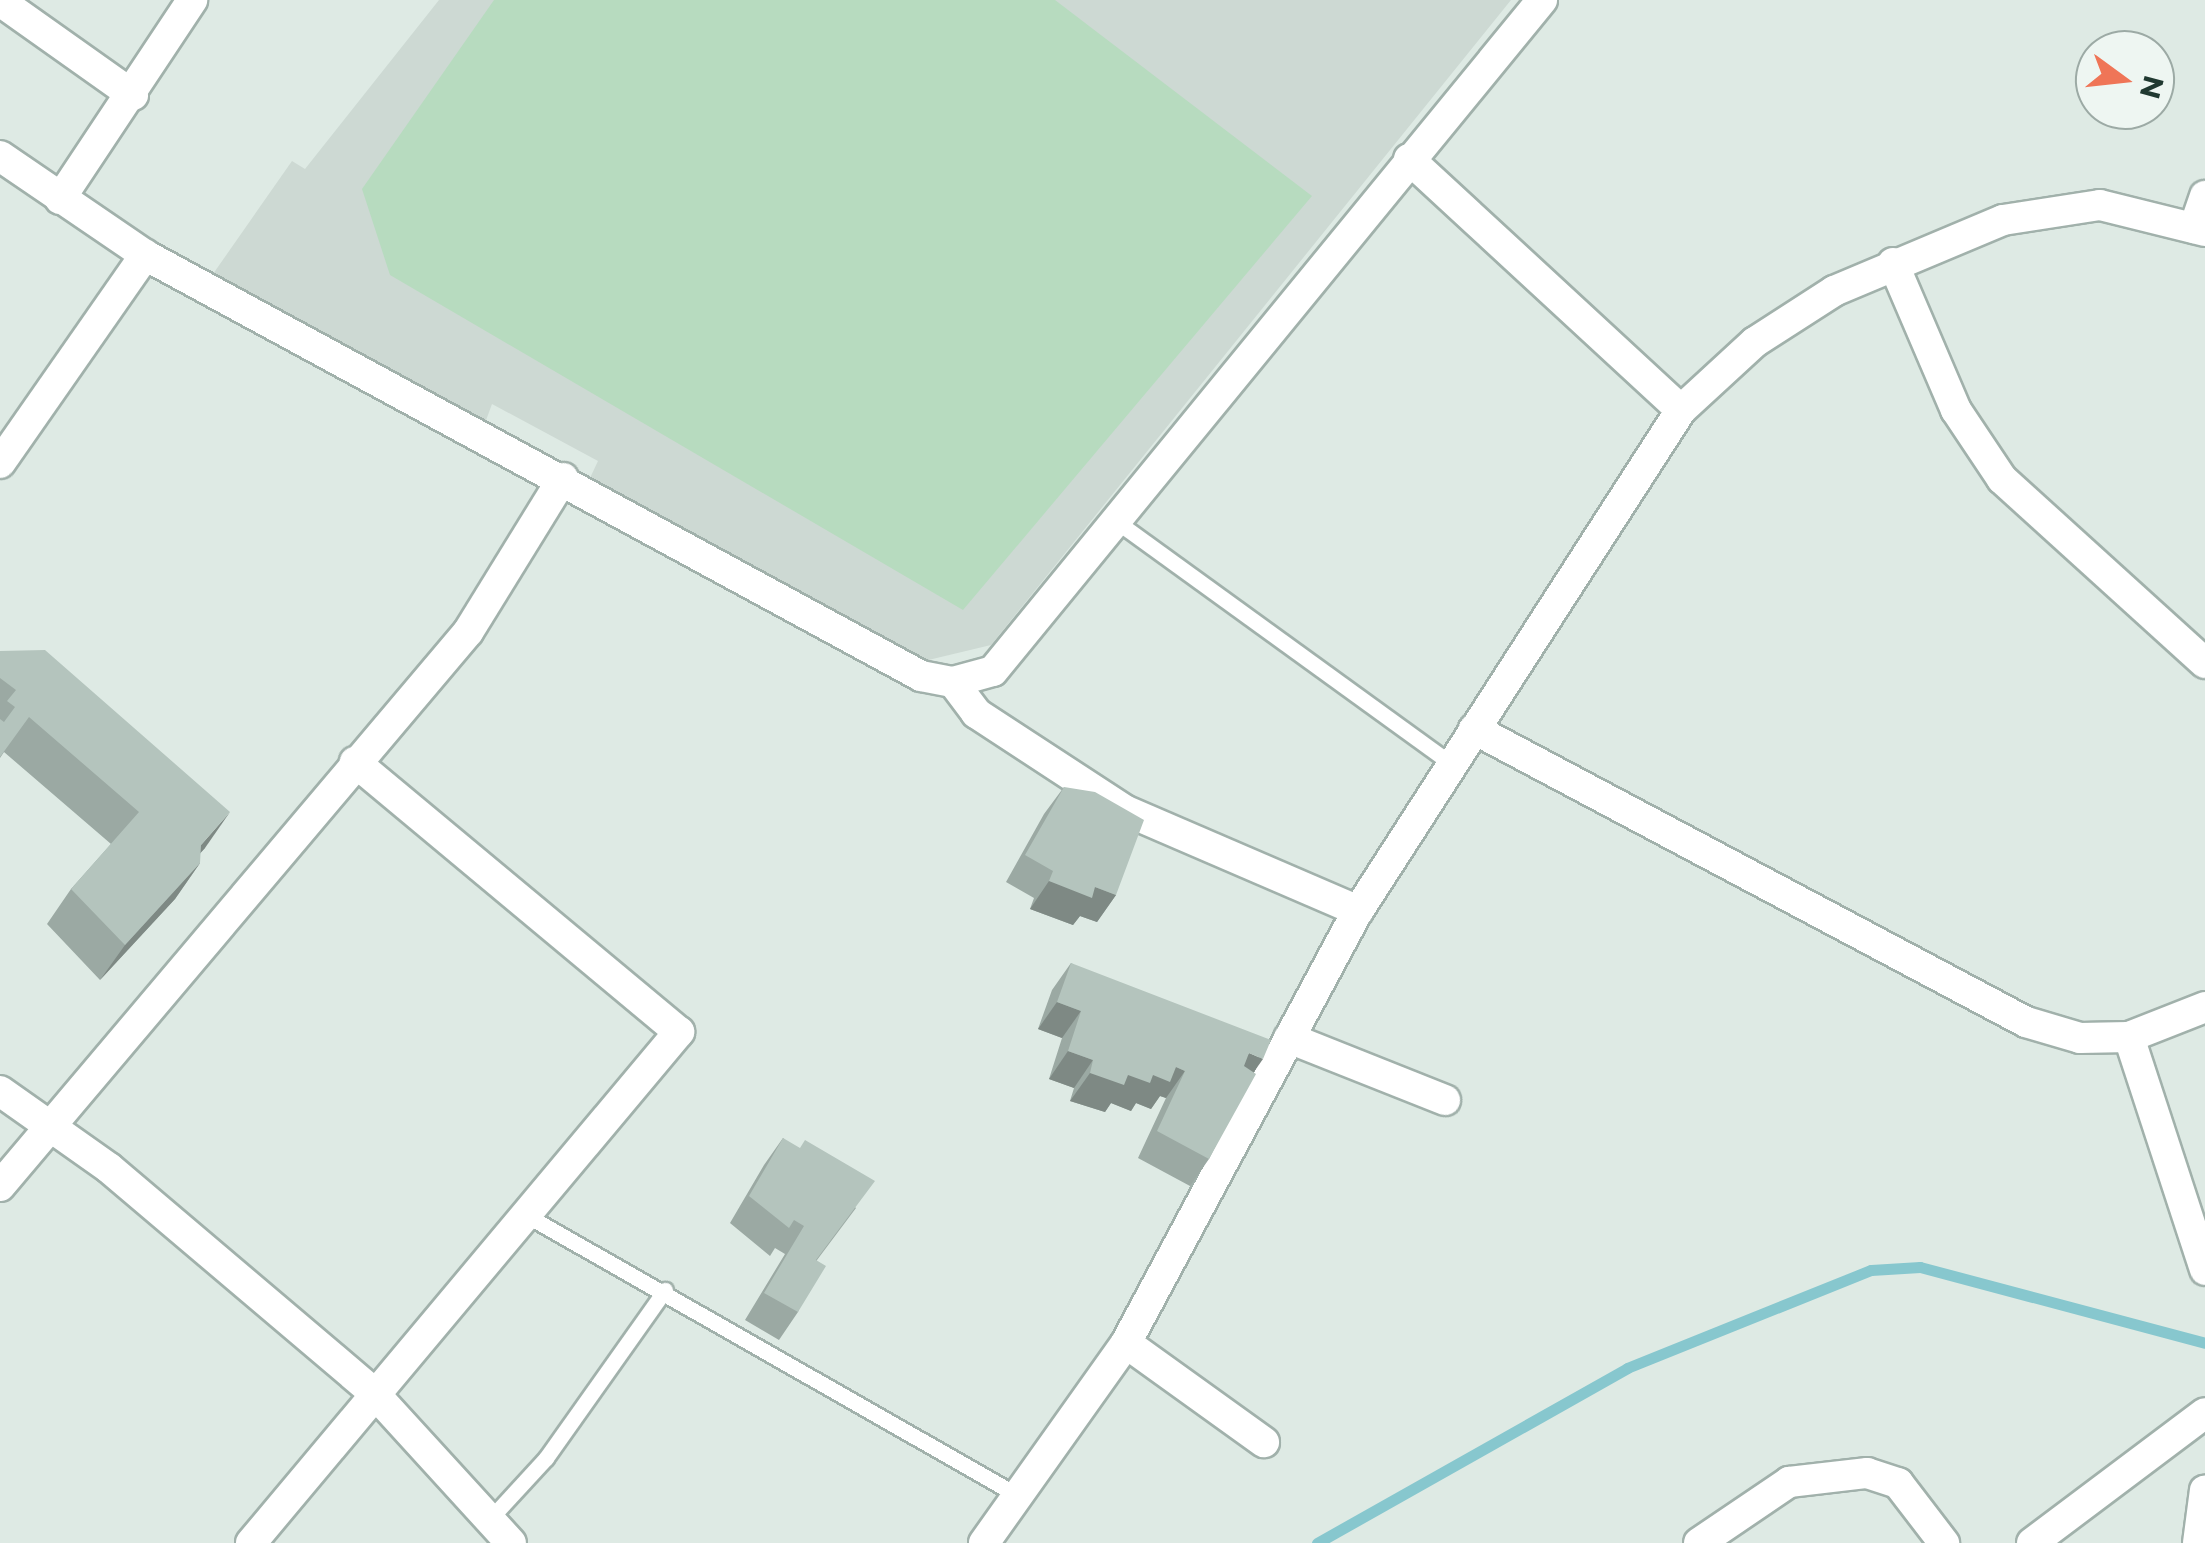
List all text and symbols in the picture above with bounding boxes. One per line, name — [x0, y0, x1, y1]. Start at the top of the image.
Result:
north arrow — [2075, 30, 2175, 130]
text: N — [2133, 72, 2171, 103]

